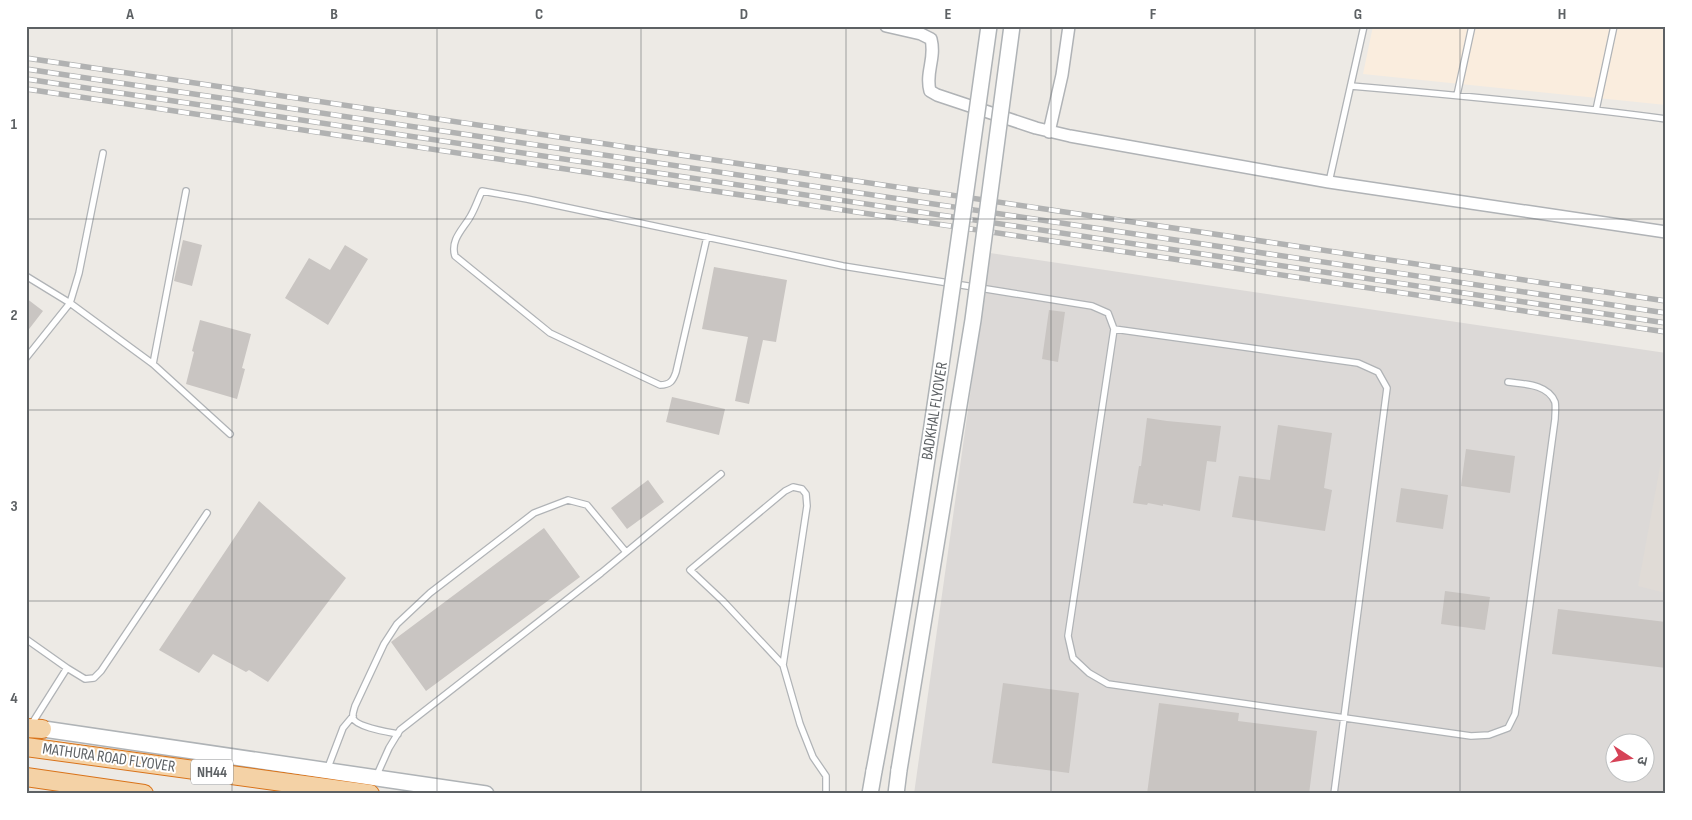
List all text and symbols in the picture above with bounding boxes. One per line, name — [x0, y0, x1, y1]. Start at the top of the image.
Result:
text: A — [125, 5, 134, 24]
text: B — [330, 5, 338, 24]
text: C — [535, 5, 543, 24]
text: D — [740, 5, 748, 24]
text: E — [945, 5, 952, 24]
text: F — [1150, 5, 1157, 24]
text: G — [1354, 5, 1362, 24]
text: H — [1558, 5, 1566, 24]
text: 1 — [11, 115, 18, 134]
text: 2 — [10, 306, 18, 325]
street label: BADKHAL FLYOVER — [918, 361, 952, 461]
text: 3 — [10, 497, 18, 516]
text: 4 — [10, 689, 18, 708]
north arrow — [1604, 732, 1654, 782]
street label: MATHURA ROAD FLYOVER — [41, 739, 177, 777]
text: उ — [1633, 755, 1651, 767]
road number: NH44 — [191, 760, 233, 784]

